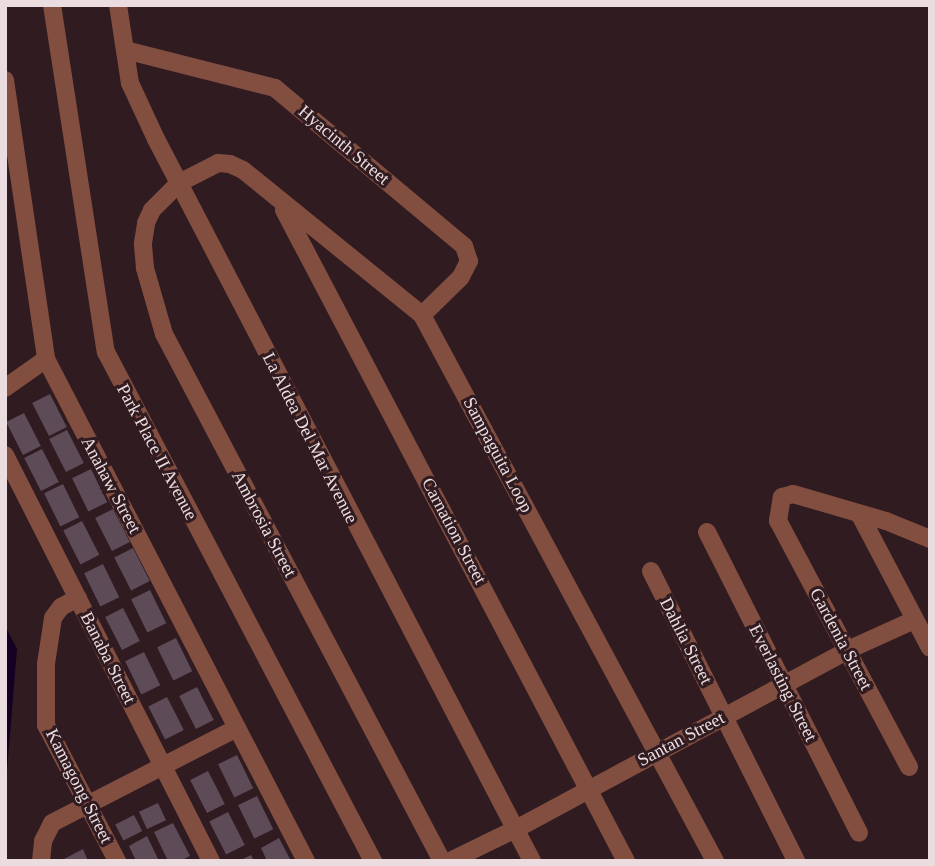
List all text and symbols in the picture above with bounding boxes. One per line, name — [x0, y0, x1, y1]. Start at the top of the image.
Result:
street label: Hyacinth Street — [294, 101, 394, 189]
street label: La Aldea Del Mar Avenue — [257, 348, 363, 528]
street label: Park Place II Avenue — [112, 380, 202, 524]
street label: Sampaguita Loop — [459, 394, 537, 516]
street label: Anahaw Street — [76, 433, 146, 537]
street label: Ambrosia Street — [227, 467, 301, 581]
street label: Carnation Street — [417, 474, 491, 588]
street label: Gardenia Street — [805, 584, 877, 694]
street label: Dahlia Street — [655, 594, 717, 688]
street label: Banaba Street — [76, 608, 140, 708]
street label: Everlasting Street — [744, 621, 822, 745]
street label: Santan Street — [634, 707, 728, 771]
street label: Kamagong Street — [41, 725, 117, 847]

